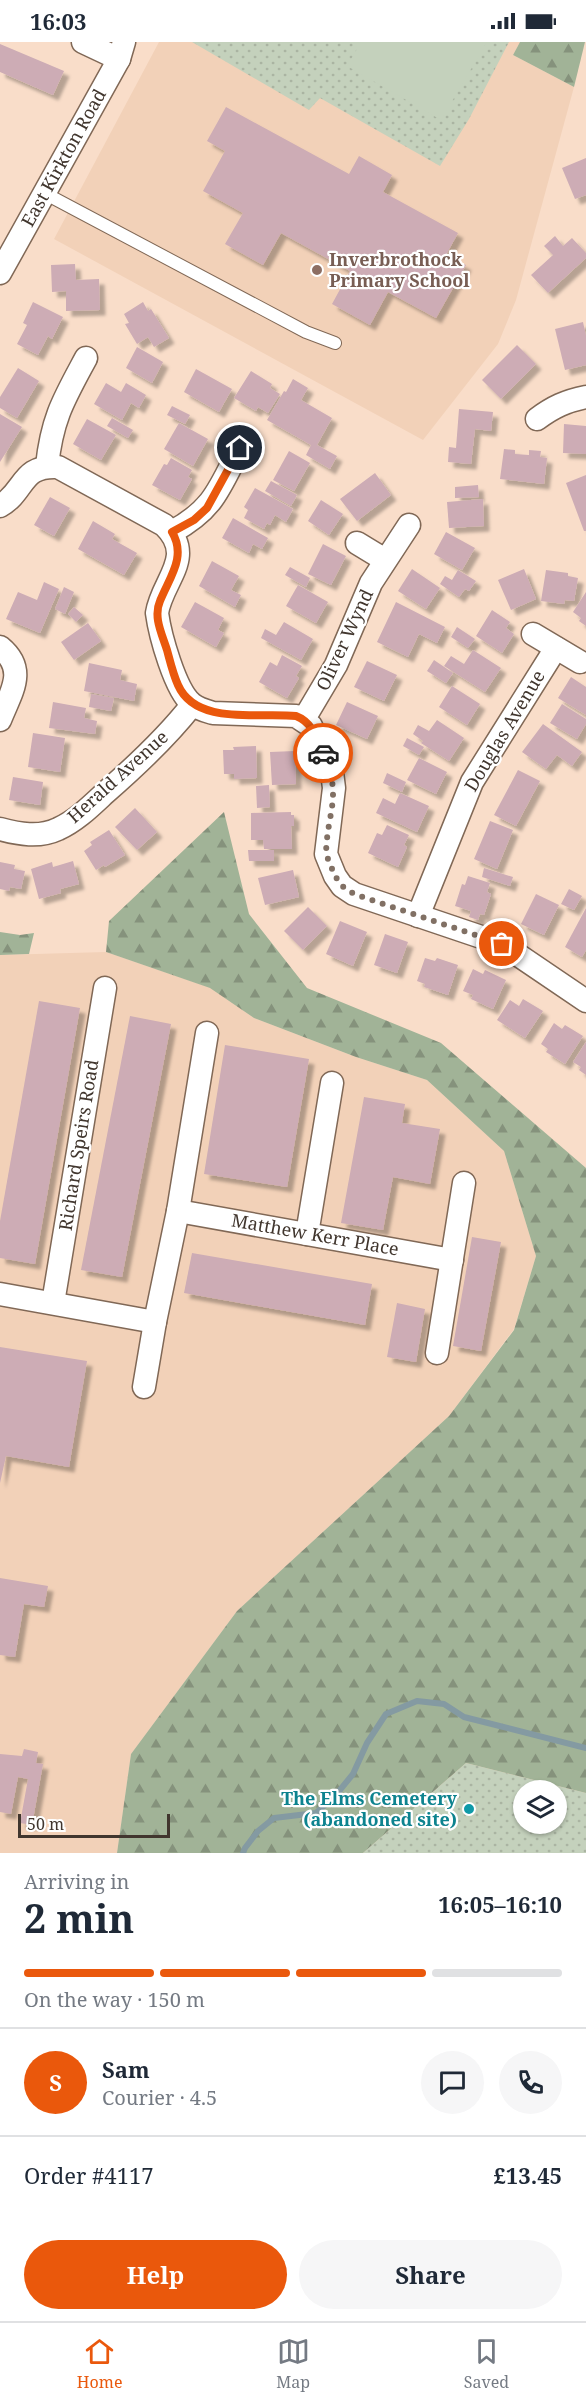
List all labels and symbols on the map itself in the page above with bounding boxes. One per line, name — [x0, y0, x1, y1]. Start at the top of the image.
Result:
street label: East Kirkton Road — [15, 84, 111, 231]
place label: Inverbrothock Primary School — [329, 247, 470, 292]
marker: Inverbrothock Primary School — [310, 263, 324, 277]
pin — [214, 422, 265, 473]
street label: Oliver Wynd — [310, 585, 378, 694]
street label: Douglas Avenue — [458, 665, 550, 796]
courier — [293, 723, 353, 783]
street label: Herald Avenue — [62, 725, 173, 828]
pin — [476, 918, 527, 969]
street label: Richard Speirs Road — [53, 1057, 103, 1232]
street label: Matthew Kerr Place — [230, 1207, 401, 1261]
place label: The Elms Cemetery (abandoned site) — [281, 1786, 458, 1831]
marker: The Elms Cemetery (abandoned site) — [462, 1802, 476, 1816]
scale bar — [18, 1811, 170, 1838]

